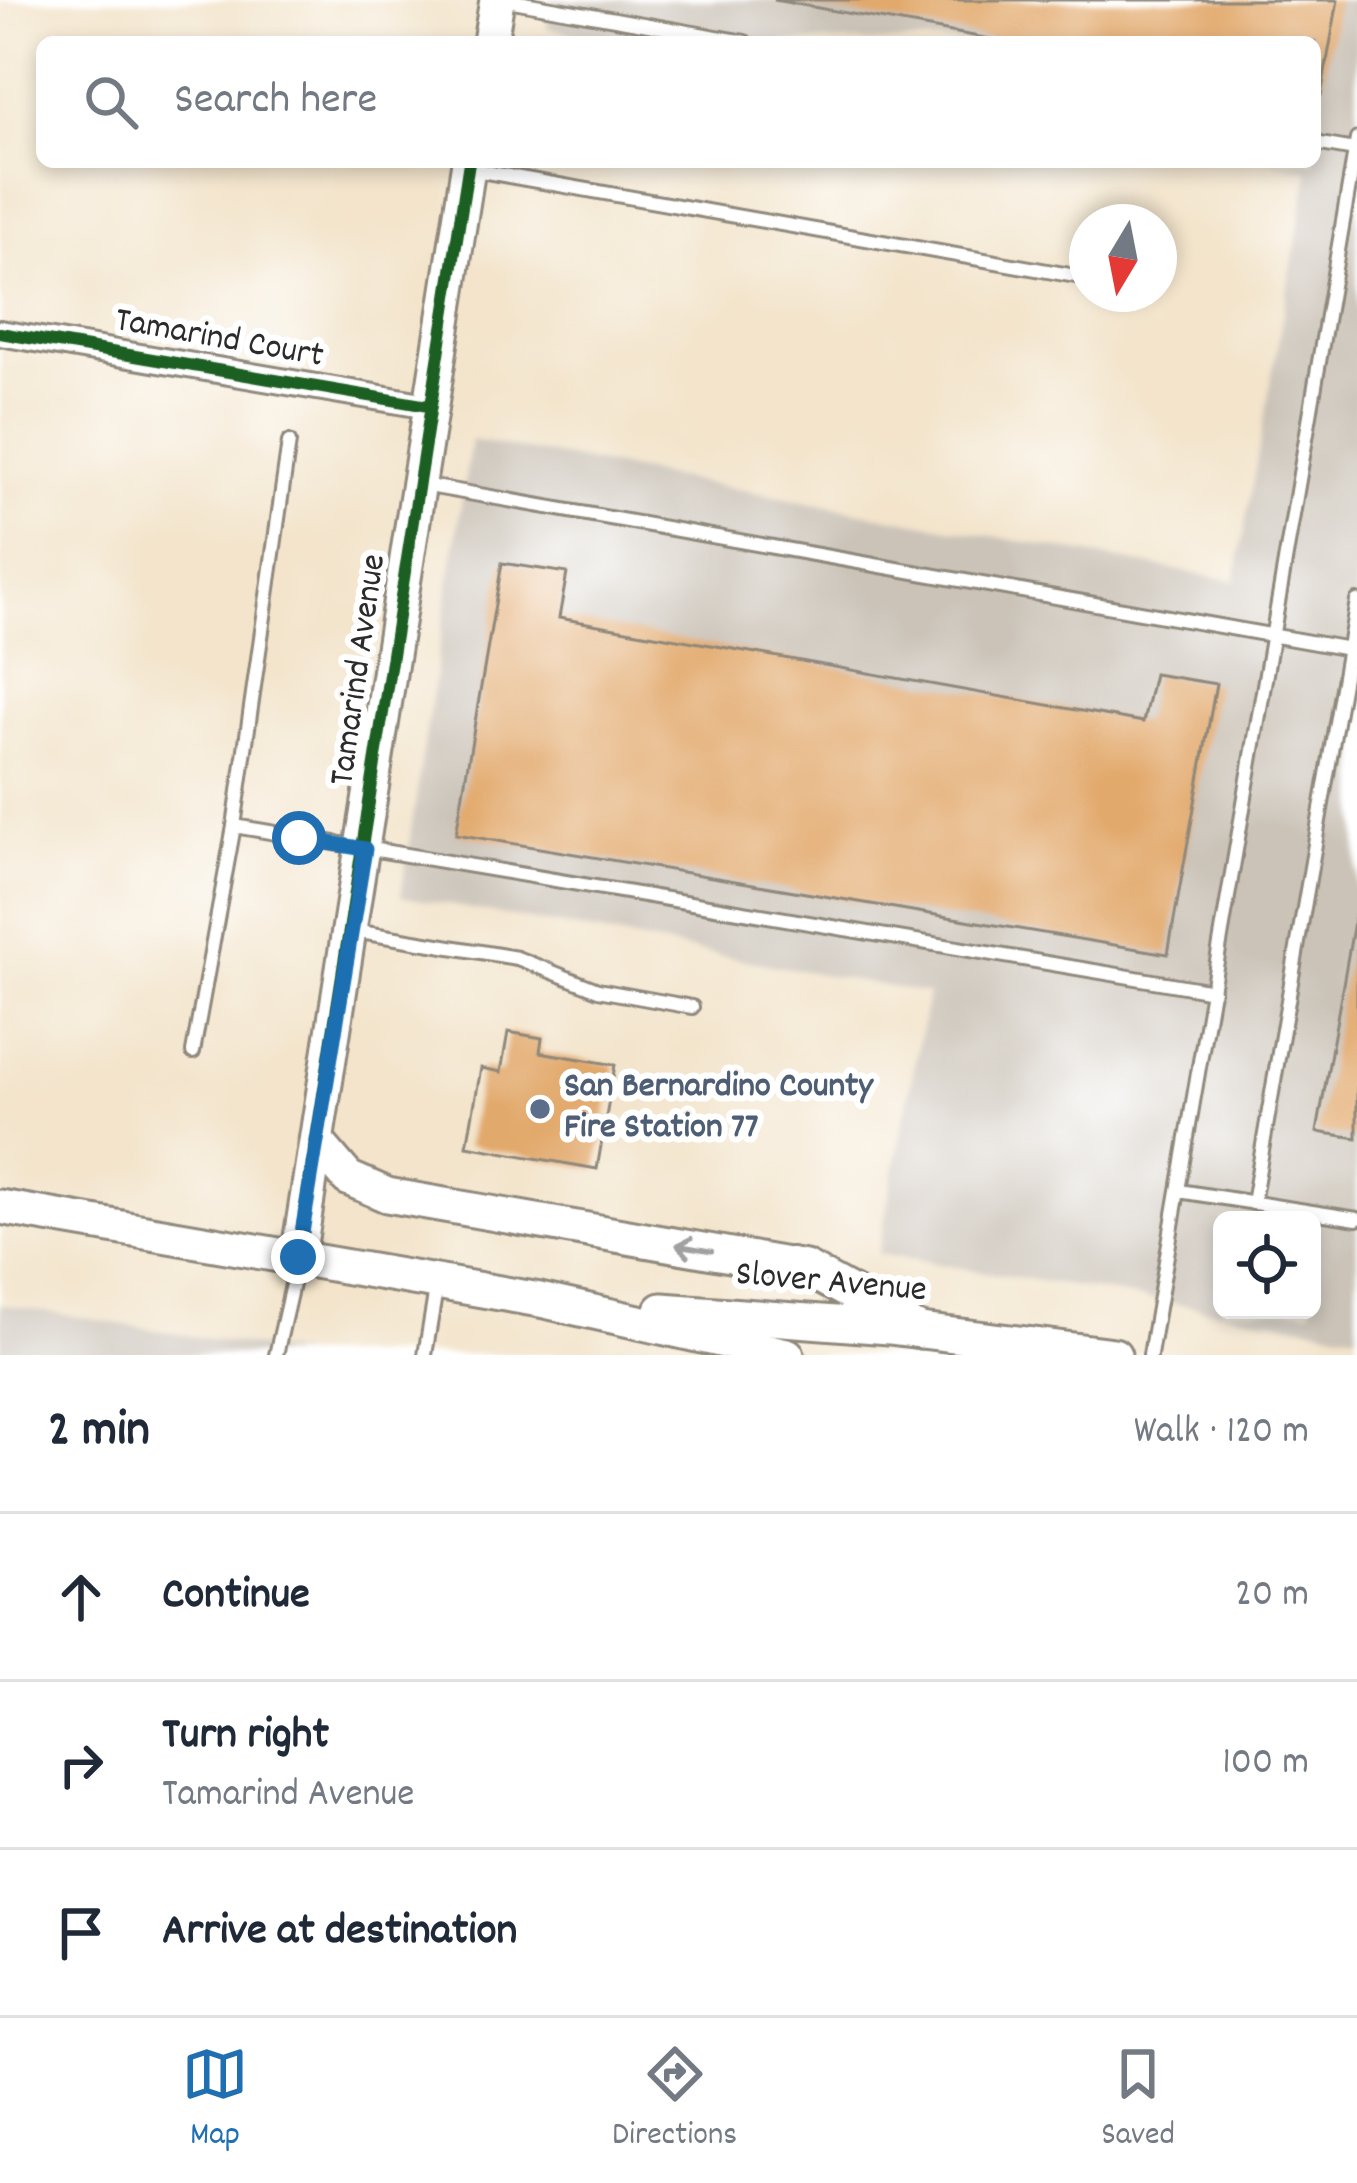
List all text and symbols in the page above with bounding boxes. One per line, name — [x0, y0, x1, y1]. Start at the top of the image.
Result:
search box — [36, 36, 1321, 168]
icon: search — [78, 69, 144, 135]
text: Search here — [174, 70, 377, 134]
north arrow — [1069, 204, 1177, 312]
street label: Tamarind Court — [111, 296, 327, 384]
street label: Tamarind Avenue — [318, 551, 402, 789]
route start — [272, 811, 326, 865]
place label: San Bernardino County Fire Station 77 — [564, 1062, 874, 1155]
marker: San Bernardino County Fire Station 77 — [527, 1096, 553, 1122]
map controls — [1213, 1211, 1321, 1319]
button: locate — [1213, 1211, 1321, 1319]
route end — [271, 1230, 325, 1284]
one-way arrow — [676, 1236, 715, 1259]
street label: Slover Avenue — [733, 1250, 929, 1318]
text: 2 min — [48, 1397, 150, 1469]
text: Walk · 120 m — [1134, 1406, 1309, 1461]
icon: ahead — [48, 1564, 114, 1630]
text: Continue — [162, 1565, 310, 1629]
text: 20 m — [1235, 1569, 1309, 1624]
text: Turn right — [162, 1705, 329, 1769]
icon: right — [48, 1732, 114, 1798]
text: 100 m — [1222, 1737, 1309, 1792]
text: Tamarind Avenue — [162, 1769, 415, 1824]
icon: arrive — [48, 1900, 114, 1966]
text: Arrive at destination — [162, 1901, 517, 1965]
tab: Map — [182, 2041, 248, 2160]
tab: Directions — [612, 2041, 737, 2160]
tab: Saved — [1101, 2041, 1175, 2160]

